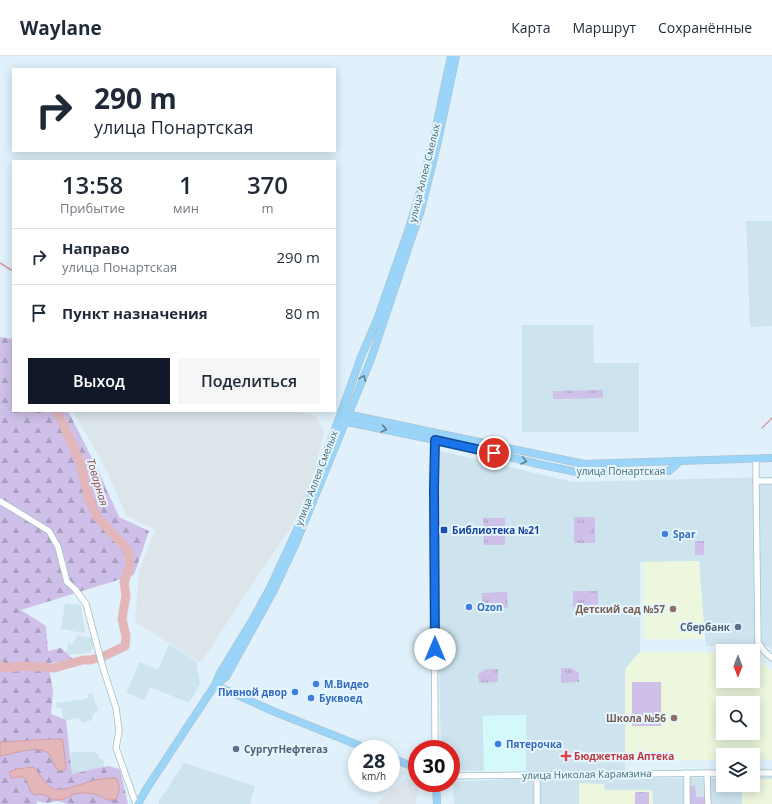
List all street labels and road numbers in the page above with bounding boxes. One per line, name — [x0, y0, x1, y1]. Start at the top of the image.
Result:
street label: улица Аллея Смелых — [405, 122, 443, 224]
street label: улица Аллея Смелых — [291, 428, 341, 528]
street label: улица Понартская — [577, 464, 665, 478]
street label: улица Николая Карамзина — [522, 766, 652, 782]

